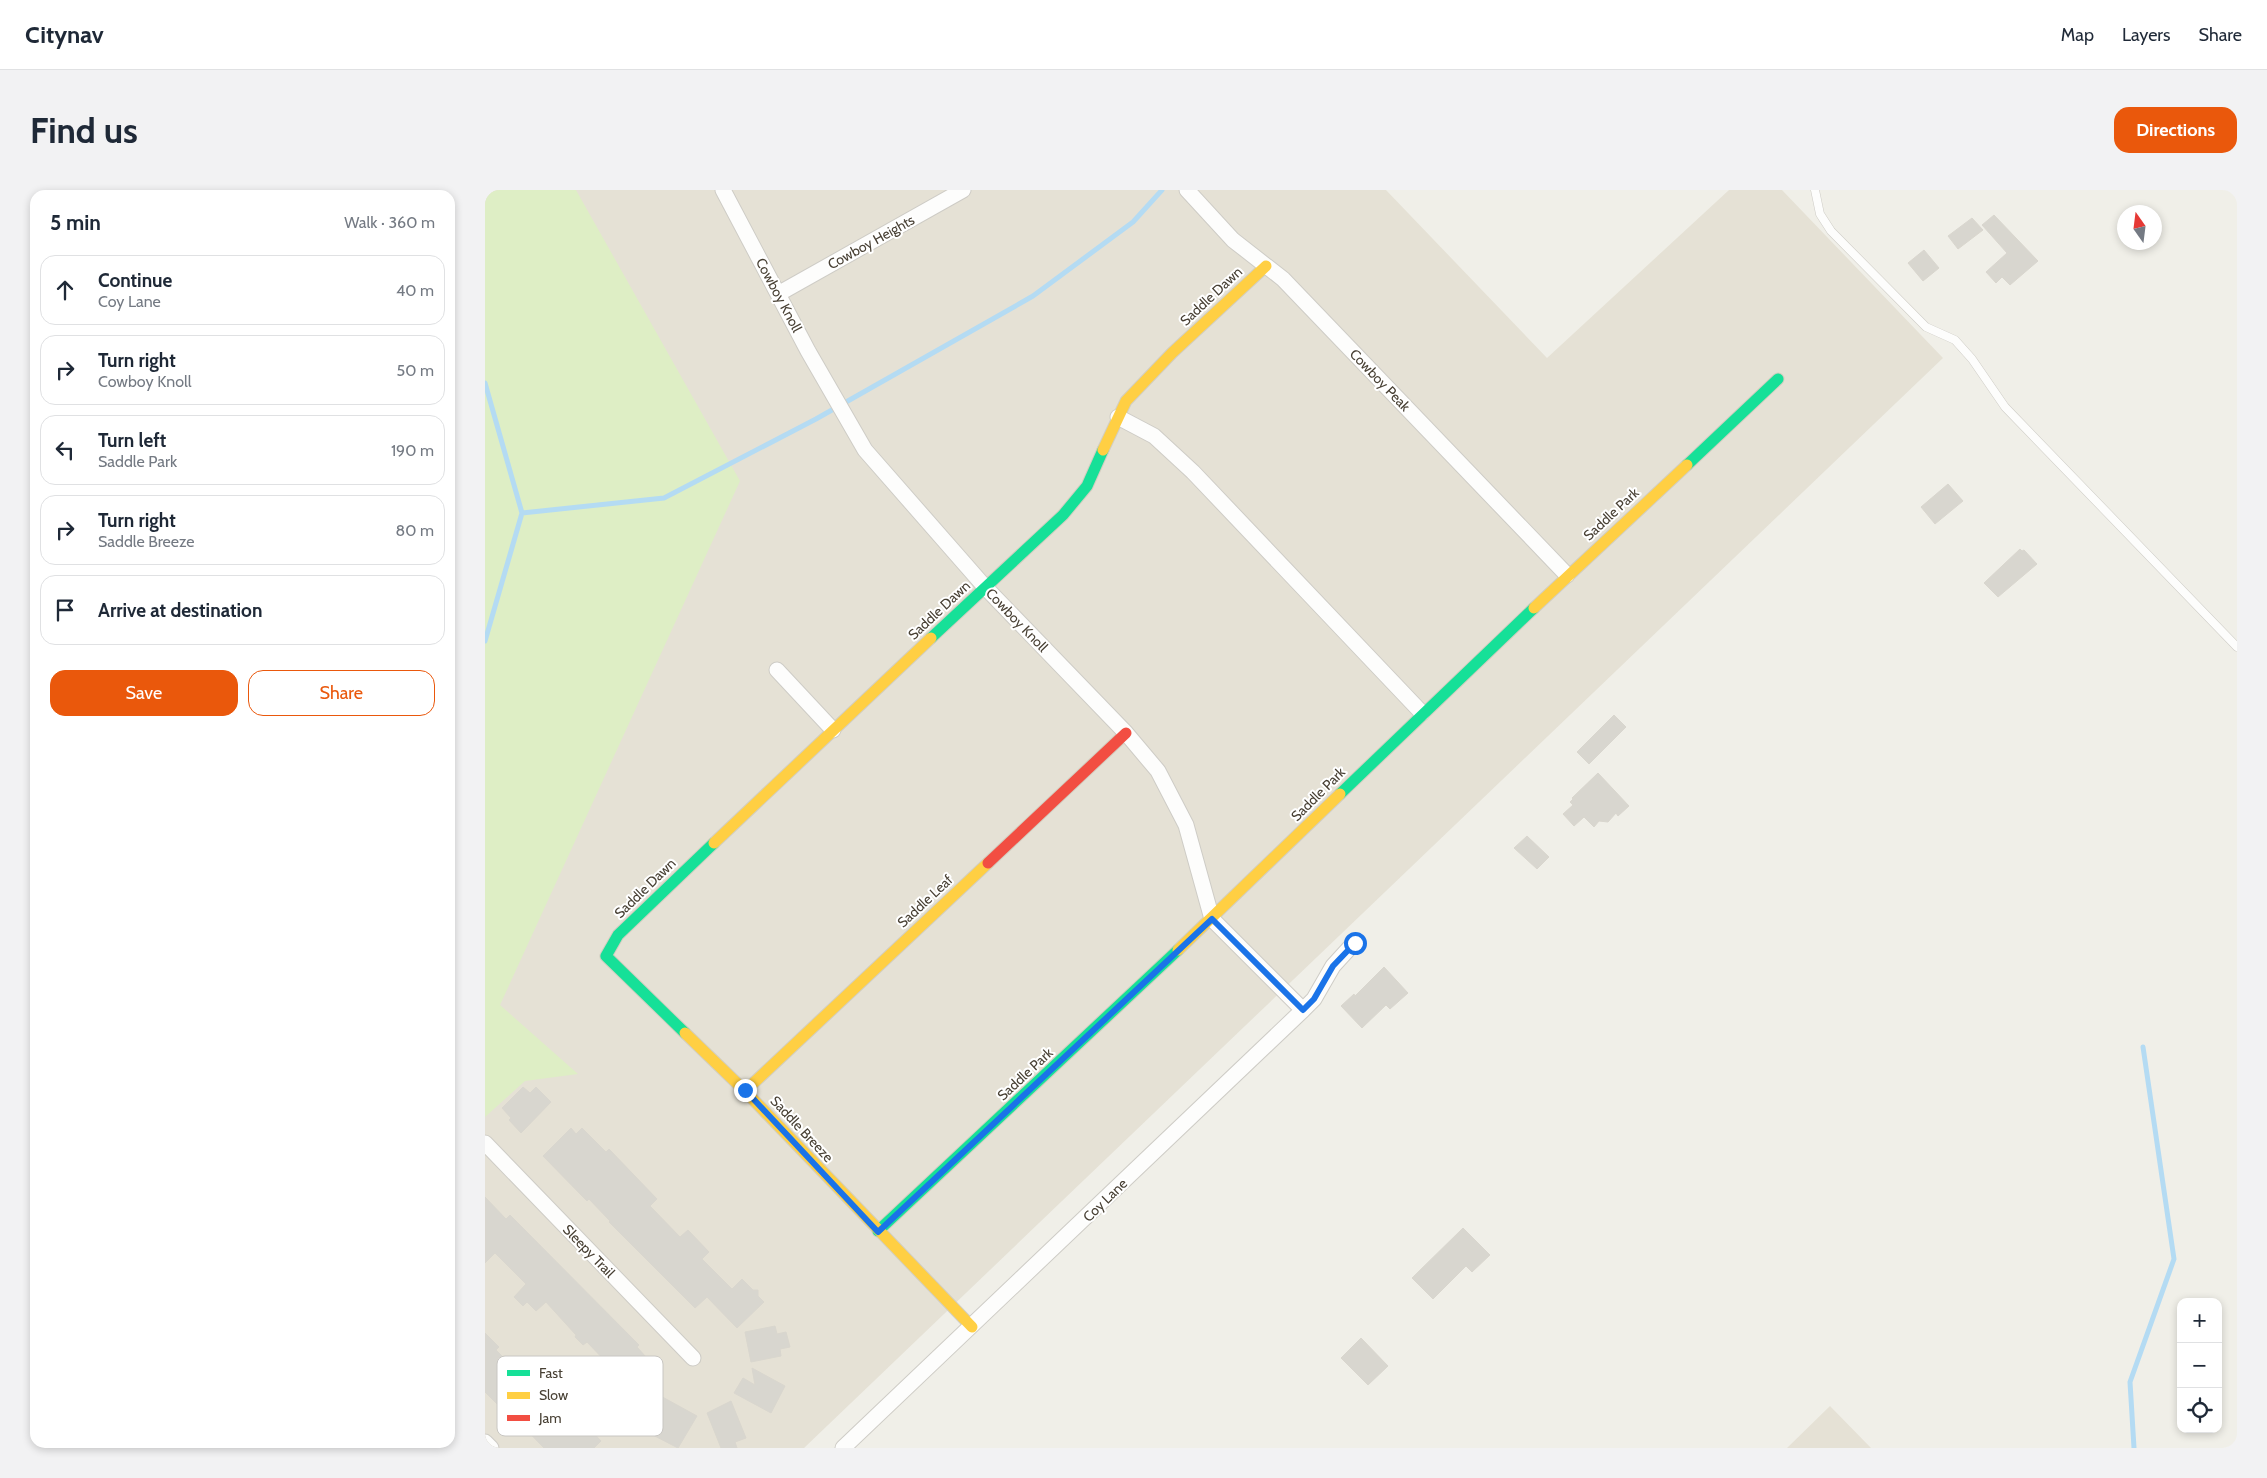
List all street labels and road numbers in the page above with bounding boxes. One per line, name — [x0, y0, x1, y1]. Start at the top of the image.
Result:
street label: Cowboy Heights — [824, 211, 918, 273]
street label: Cowboy Knoll — [752, 255, 806, 336]
street label: Saddle Dawn — [1176, 263, 1246, 329]
street label: Cowboy Peak — [1346, 345, 1415, 415]
street label: Saddle Park — [1580, 483, 1643, 544]
street label: Saddle Dawn — [904, 577, 974, 643]
street label: Cowboy Knoll — [982, 584, 1052, 656]
street label: Saddle Park — [1287, 763, 1349, 825]
street label: Saddle Dawn — [610, 854, 680, 922]
street label: Saddle Leaf — [894, 871, 957, 931]
street label: Saddle Park — [994, 1043, 1057, 1104]
street label: Saddle Breeze — [767, 1092, 837, 1166]
street label: Coy Lane — [1079, 1174, 1131, 1226]
street label: Sleepy Trail — [559, 1221, 619, 1282]

